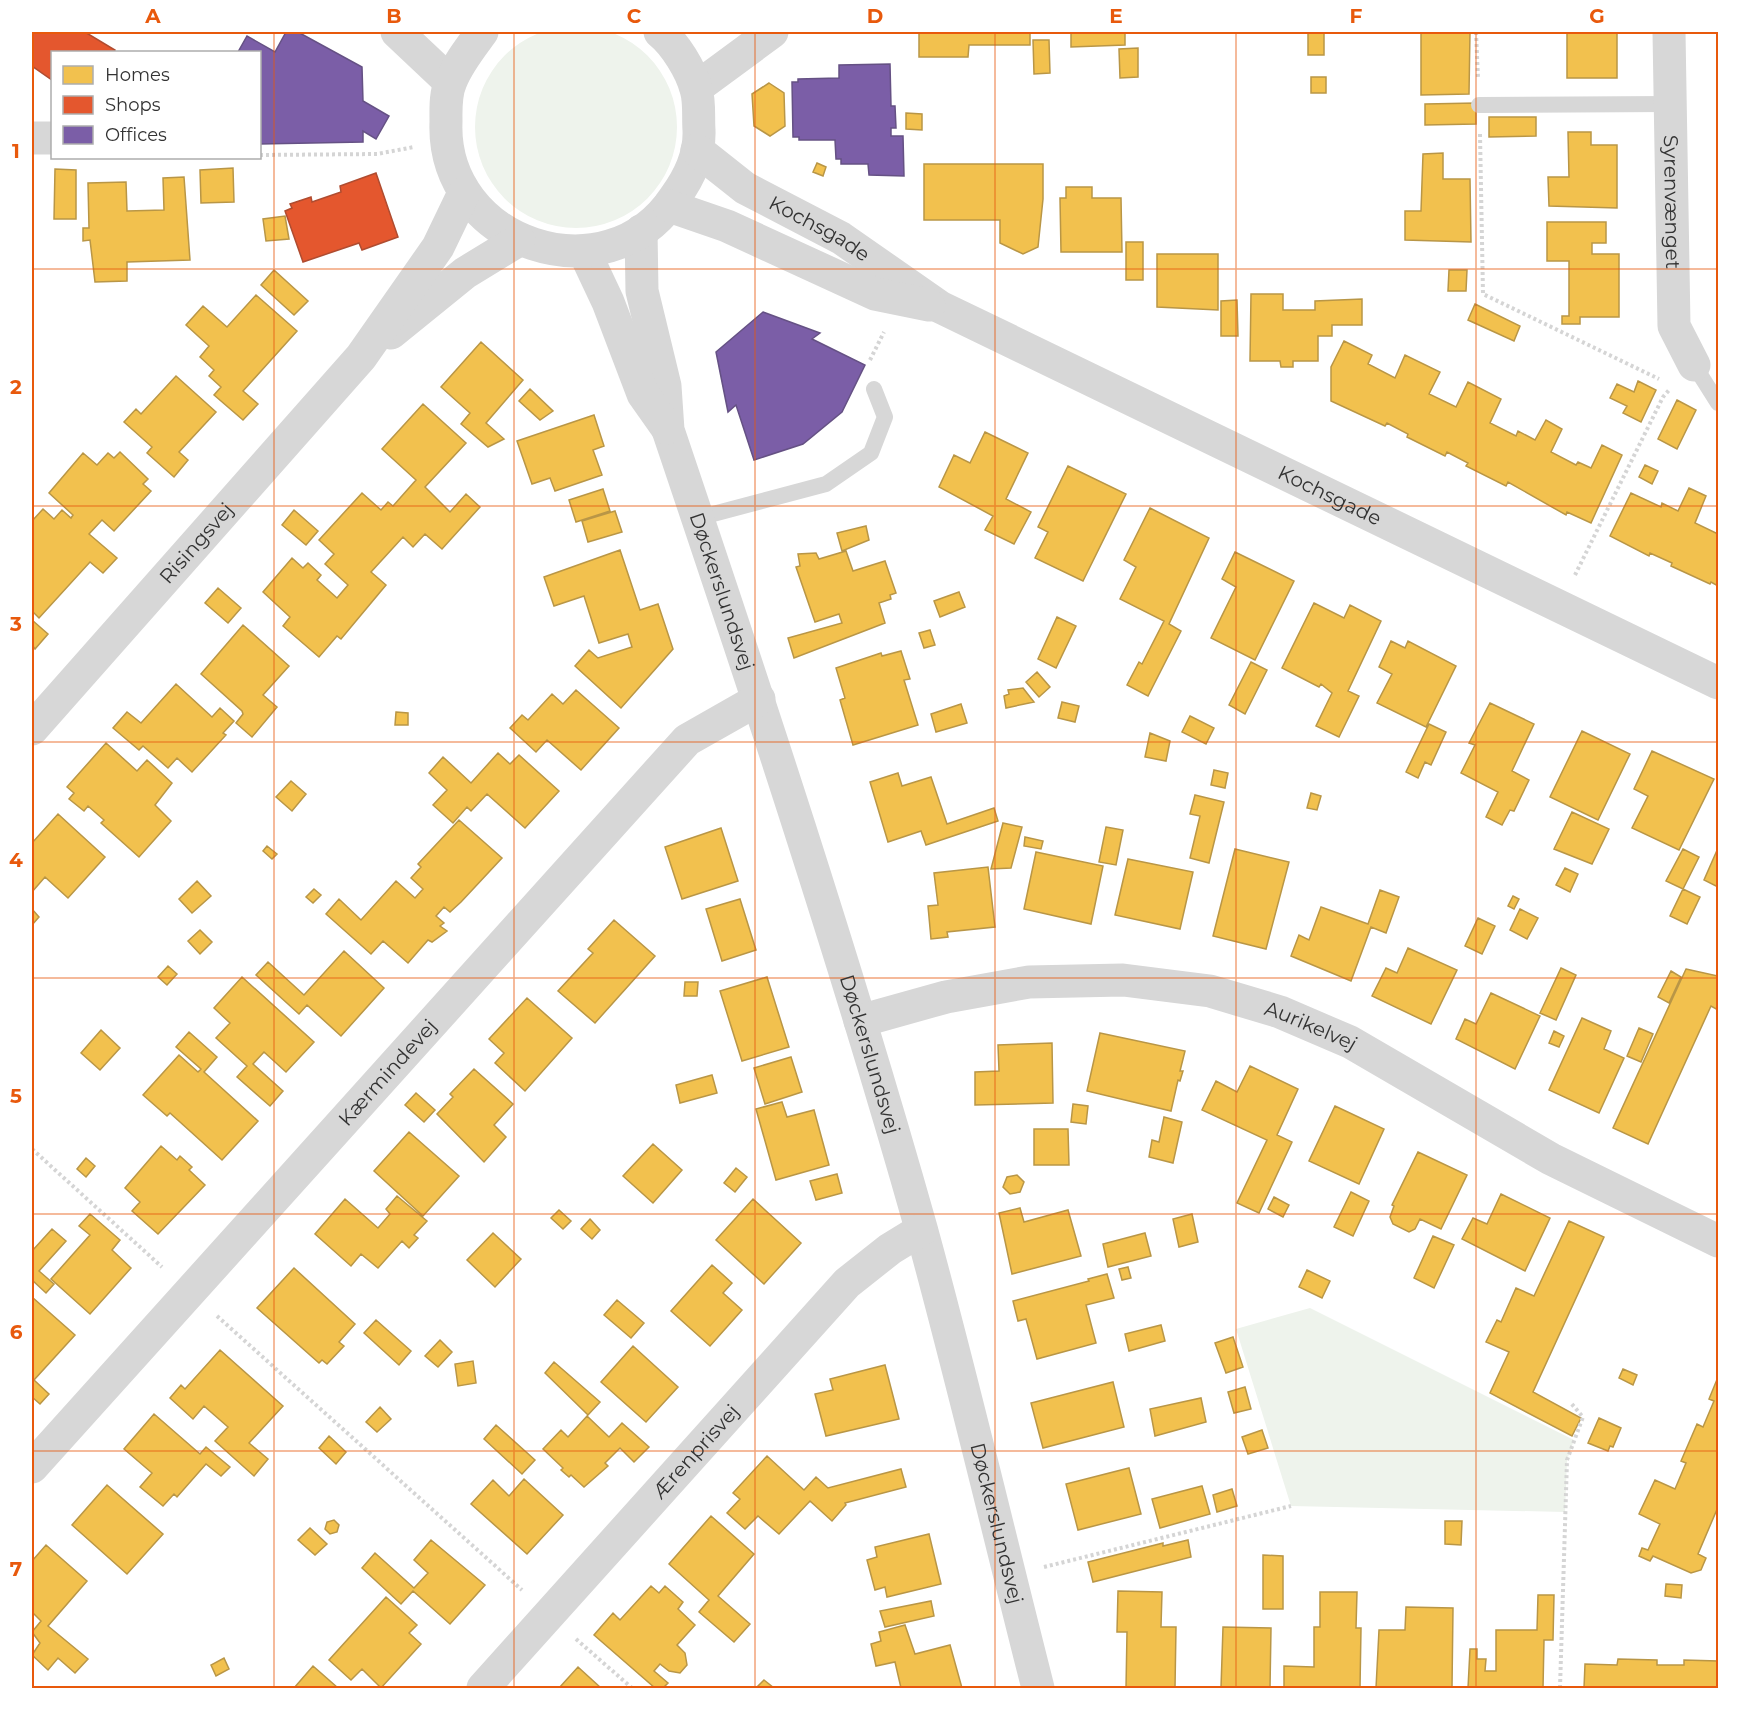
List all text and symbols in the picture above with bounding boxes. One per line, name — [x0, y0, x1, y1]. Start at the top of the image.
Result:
text: A — [144, 4, 161, 28]
text: B — [386, 4, 402, 28]
text: C — [627, 4, 642, 28]
text: D — [867, 4, 883, 28]
text: E — [1109, 4, 1123, 28]
text: F — [1350, 4, 1363, 28]
text: G — [1589, 4, 1605, 28]
legend — [51, 51, 261, 159]
text: Homes — [105, 64, 170, 86]
text: Shops — [105, 94, 161, 116]
text: Offices — [105, 124, 167, 146]
street label: Syrenvænget — [1659, 135, 1685, 269]
text: 1 — [12, 139, 20, 163]
street label: Kochsgade — [765, 191, 875, 266]
text: 2 — [10, 375, 22, 399]
street label: Kochsgade — [1274, 460, 1385, 531]
street label: Risingsvej — [154, 498, 238, 589]
street label: Døckerslundsvej — [685, 509, 759, 673]
text: 3 — [9, 612, 22, 636]
text: 4 — [9, 848, 23, 872]
street label: Døckerslundsvej — [835, 972, 905, 1137]
street label: Aurikelvej — [1262, 996, 1362, 1056]
street label: Kærmindevej — [333, 1014, 442, 1131]
text: 5 — [10, 1084, 22, 1108]
text: 6 — [10, 1320, 23, 1344]
street label: Ærenprisvej — [647, 1399, 744, 1504]
street label: Døckerslundsvej — [965, 1440, 1028, 1606]
text: 7 — [10, 1557, 22, 1581]

